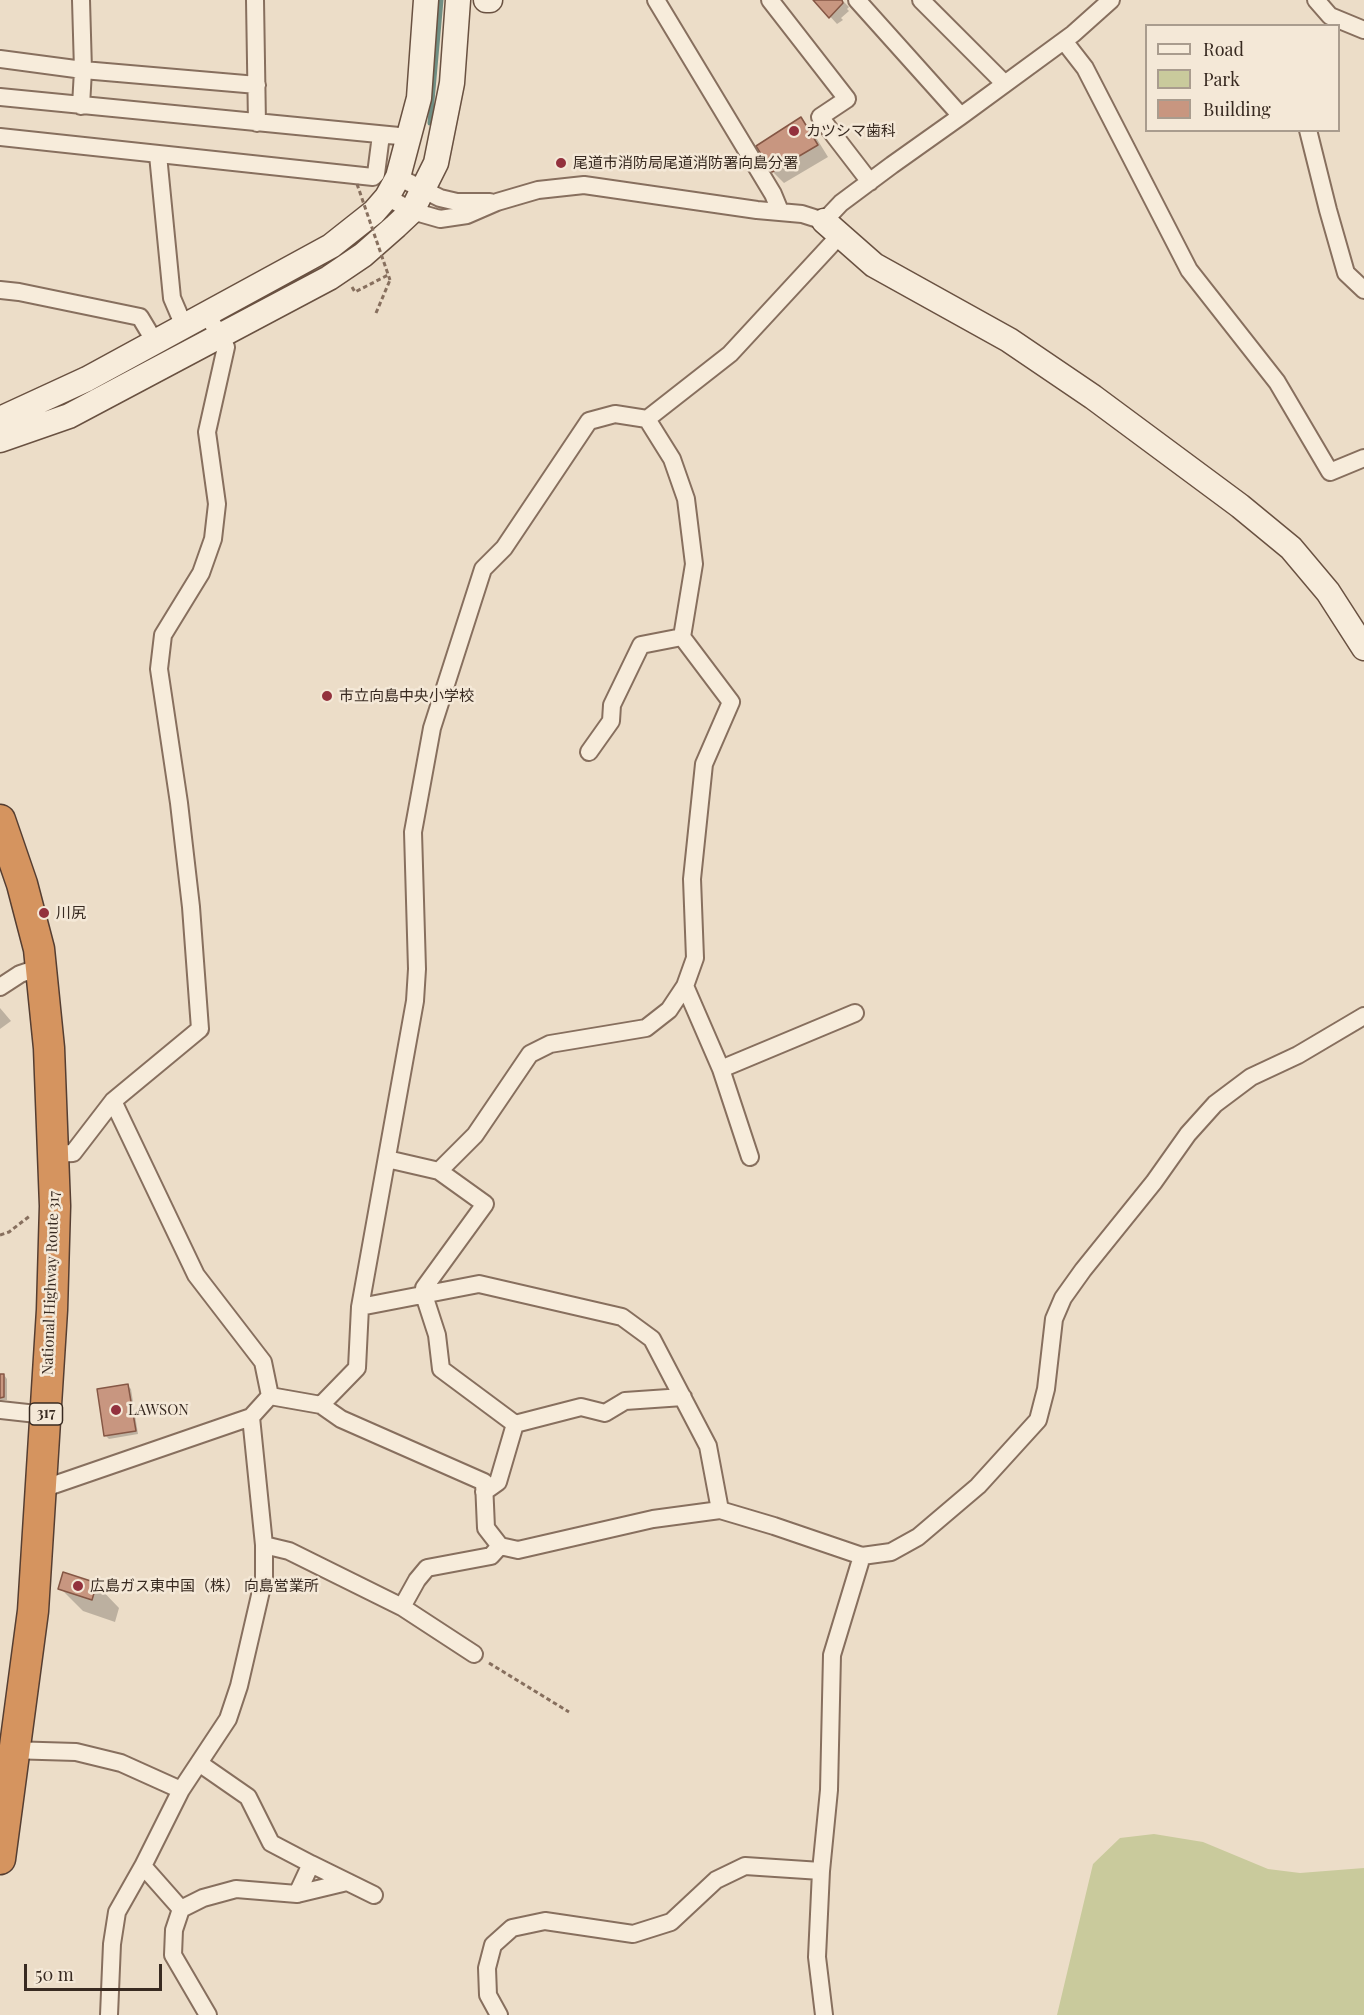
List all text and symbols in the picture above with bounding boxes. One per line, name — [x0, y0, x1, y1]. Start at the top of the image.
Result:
legend — [1145, 24, 1340, 132]
text: Road — [1203, 37, 1244, 61]
text: Park — [1203, 67, 1240, 91]
text: Building — [1203, 97, 1271, 121]
place label: カツシマ歯科 — [806, 122, 896, 140]
marker: カツシマ歯科 — [787, 124, 801, 138]
place label: 尾道市消防局尾道消防署向島分署 — [573, 154, 798, 172]
marker: 尾道市消防局尾道消防署向島分署 — [554, 156, 568, 170]
place label: 市立向島中央小学校 — [339, 687, 474, 705]
marker: 市立向島中央小学校 — [320, 689, 334, 703]
place label: 川尻 — [56, 904, 86, 922]
marker: 川尻 — [37, 906, 51, 920]
street label: National Highway Route 317 — [39, 1191, 63, 1375]
place label: LAWSON — [128, 1401, 189, 1419]
road number: 317 — [30, 1403, 63, 1425]
marker: LAWSON — [109, 1403, 123, 1417]
place label: 広島ガス東中国（株） 向島営業所 — [90, 1577, 319, 1595]
marker: 広島ガス東中国（株） 向島営業所 — [71, 1579, 85, 1593]
scale bar — [27, 1952, 165, 1990]
text: 50 m — [35, 1962, 74, 1986]

